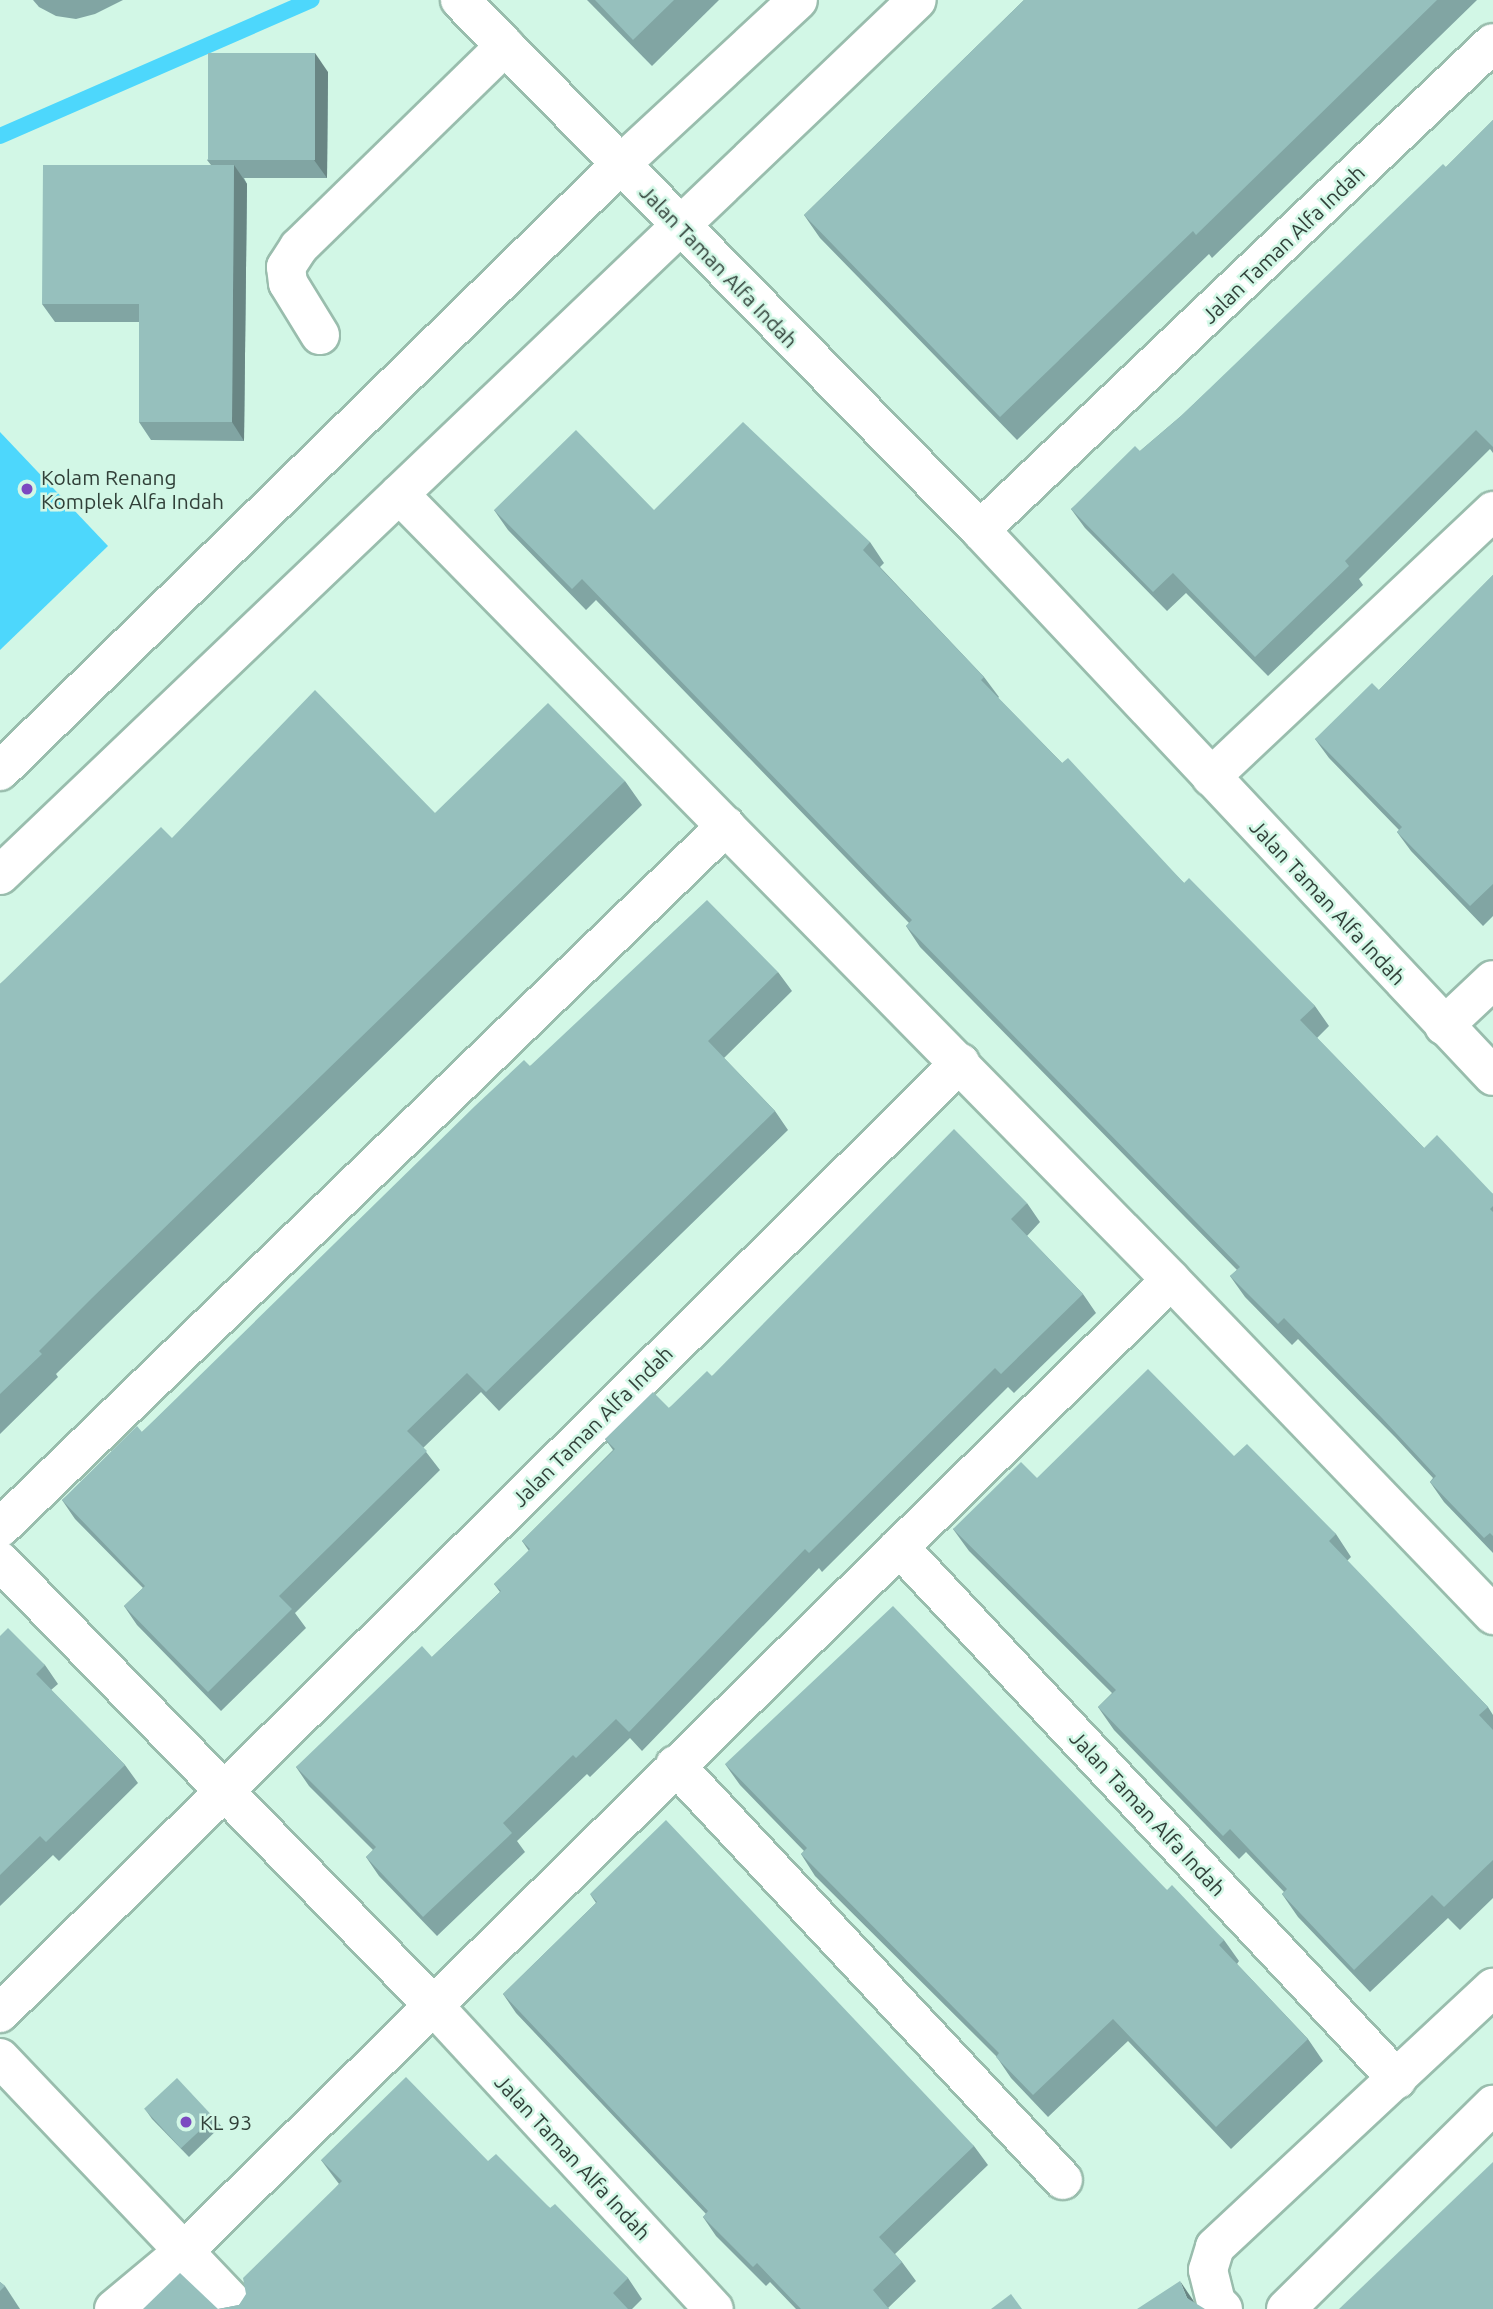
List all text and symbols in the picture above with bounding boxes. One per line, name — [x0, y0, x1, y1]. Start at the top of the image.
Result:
street label: Jalan Taman Alfa Indah — [1196, 160, 1370, 328]
street label: Jalan Taman Alfa Indah — [635, 179, 803, 353]
place label: Kolam Renang Komplek Alfa Indah — [41, 464, 224, 514]
marker: Kolam Renang Komplek Alfa Indah — [19, 481, 35, 497]
street label: Jalan Taman Alfa Indah — [1245, 814, 1411, 990]
street label: Jalan Taman Alfa Indah — [506, 1340, 678, 1512]
street label: Jalan Taman Alfa Indah — [1065, 1725, 1231, 1901]
street label: Jalan Taman Alfa Indah — [490, 2069, 656, 2245]
place label: KL 93 — [200, 2109, 252, 2135]
marker: KL 93 — [178, 2114, 194, 2130]

